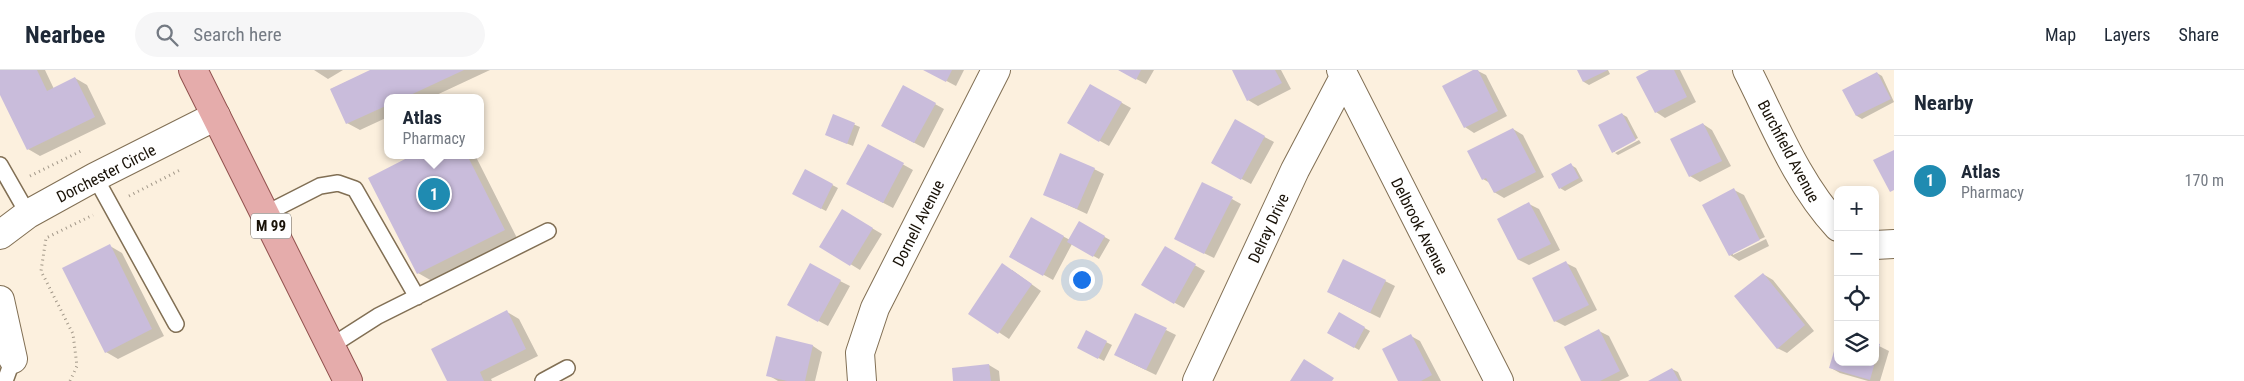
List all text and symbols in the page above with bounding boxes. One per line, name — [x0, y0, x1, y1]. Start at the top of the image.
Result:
search box — [135, 12, 485, 57]
text: Nearbee — [25, 21, 105, 49]
icon: search — [153, 21, 181, 49]
text: Search here — [193, 23, 282, 46]
text: Map — [2045, 24, 2076, 45]
text: Layers — [2104, 24, 2151, 45]
text: Share — [2179, 24, 2219, 45]
text: Nearby — [1914, 91, 1973, 115]
popup — [384, 94, 484, 159]
street label: Burchfield Avenue — [1754, 97, 1823, 206]
text: Atlas — [403, 106, 442, 129]
text: Pharmacy — [403, 129, 465, 148]
street label: Dorchester Circle — [54, 140, 159, 207]
text: Atlas — [1961, 160, 2000, 183]
text: 1 — [1926, 171, 1934, 190]
text: 170 m — [2185, 171, 2224, 190]
pin: 1 — [418, 175, 450, 213]
street label: Delbrook Avenue — [1387, 175, 1452, 278]
street label: Dornell Avenue — [889, 177, 948, 270]
text: Pharmacy — [1961, 183, 2024, 202]
map controls — [1834, 186, 1879, 366]
button: + — [1834, 186, 1879, 231]
street label: Delray Drive — [1244, 190, 1293, 266]
road number: M 99 — [251, 214, 291, 238]
button: − — [1834, 231, 1879, 276]
your location — [1069, 267, 1095, 293]
button: locate — [1834, 276, 1879, 321]
button: layers — [1834, 321, 1879, 366]

